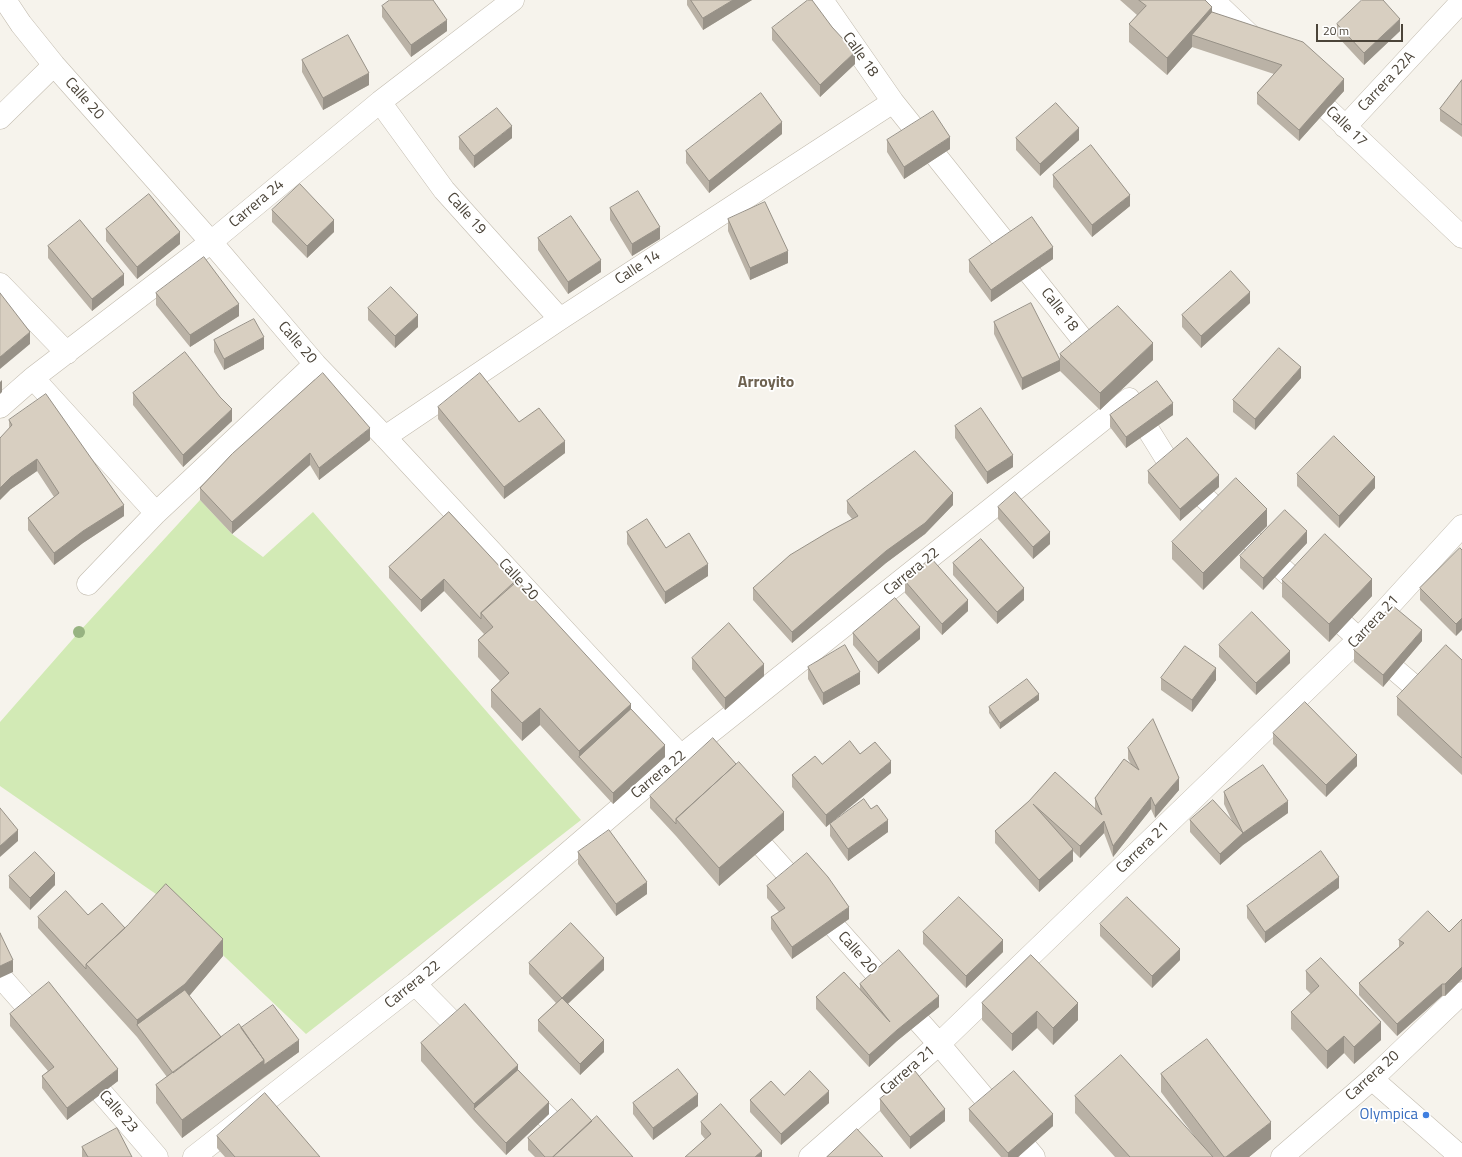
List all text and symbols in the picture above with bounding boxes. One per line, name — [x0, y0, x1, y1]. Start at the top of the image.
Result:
scale bar — [1318, 16, 1405, 42]
text: 20 m — [1323, 21, 1349, 40]
street label: Calle 18 — [838, 29, 882, 81]
street label: Carrera 22A — [1355, 48, 1419, 116]
street label: Calle 20 — [60, 74, 108, 124]
street label: Calle 17 — [1322, 103, 1370, 151]
street label: Carrera 24 — [226, 176, 288, 232]
street label: Calle 19 — [442, 189, 490, 239]
street label: Calle 14 — [612, 247, 664, 289]
street label: Calle 18 — [1036, 285, 1082, 335]
street label: Calle 20 — [274, 318, 320, 368]
district label: Arroyito — [738, 373, 794, 393]
street label: Carrera 22 — [881, 544, 943, 600]
street label: Calle 20 — [494, 555, 542, 605]
street label: Carrera 21 — [1345, 592, 1403, 652]
street label: Carrera 22 — [628, 747, 690, 803]
street label: Carrera 21 — [1113, 819, 1173, 877]
street label: Calle 20 — [833, 928, 881, 978]
street label: Carrera 22 — [382, 957, 444, 1013]
street label: Carrera 21 — [877, 1042, 939, 1100]
street label: Carrera 20 — [1342, 1047, 1404, 1105]
street label: Calle 23 — [95, 1087, 141, 1137]
place label: Olympica — [1360, 1106, 1418, 1124]
marker: Olympica — [1421, 1110, 1431, 1120]

